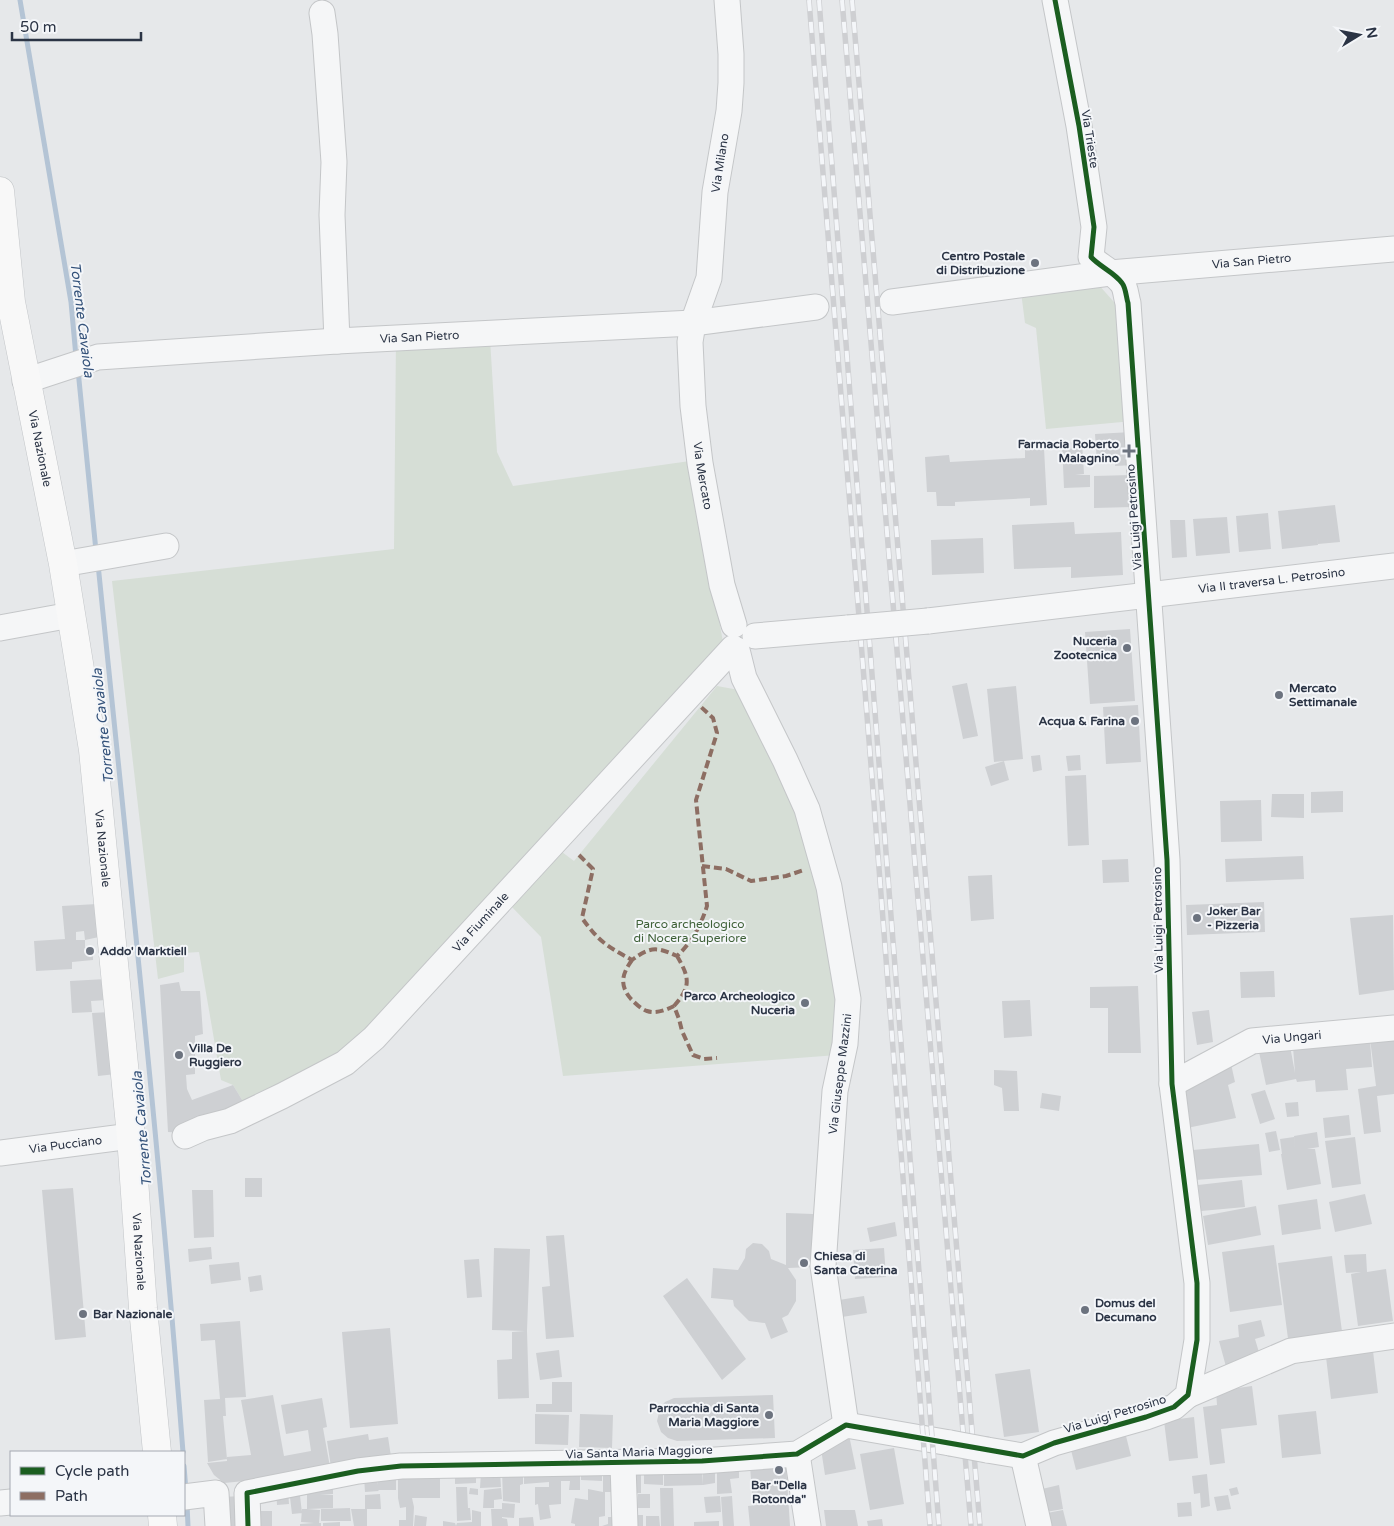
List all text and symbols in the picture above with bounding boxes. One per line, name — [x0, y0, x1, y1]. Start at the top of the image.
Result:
scale bar — [12, 10, 141, 42]
north arrow — [1334, 10, 1384, 60]
text: 50 m — [20, 18, 57, 36]
text: N — [1362, 26, 1381, 40]
street label: Via Trieste — [1078, 109, 1102, 169]
street label: Via Milano — [708, 132, 732, 194]
place label: Centro Postale di Distribuzione — [936, 249, 1025, 277]
street label: Via San Pietro — [1211, 251, 1292, 271]
marker: Centro Postale di Distribuzione — [1029, 257, 1041, 269]
water label: Torrente Cavaiola — [67, 262, 98, 380]
street label: Via San Pietro — [379, 328, 460, 346]
street label: Via Nazionale — [26, 409, 55, 488]
place label: Farmacia Roberto Malagnino — [1018, 437, 1119, 466]
street label: Via Mercato — [690, 441, 715, 511]
marker: Farmacia Roberto Malagnino — [1123, 445, 1135, 457]
street label: Via Luigi Petrosino — [1123, 463, 1145, 571]
street label: Via II traversa L. Petrosino — [1197, 565, 1346, 596]
place label: Nuceria Zootecnica — [1054, 634, 1117, 662]
marker: Nuceria Zootecnica — [1121, 642, 1133, 654]
water label: Torrente Cavaiola — [88, 666, 118, 784]
place label: Mercato Settimanale — [1289, 681, 1357, 709]
marker: Mercato Settimanale — [1273, 689, 1285, 701]
place label: Acqua & Farina — [1038, 714, 1125, 729]
marker: Acqua & Farina — [1129, 715, 1141, 727]
street label: Via Nazionale — [92, 809, 113, 888]
street label: Via Luigi Petrosino — [1150, 867, 1166, 973]
street label: Via Fiuminale — [449, 889, 512, 955]
place label: Joker Bar - Pizzeria — [1206, 904, 1261, 932]
marker: Joker Bar - Pizzeria — [1191, 912, 1203, 924]
park label: Parco archeologico di Nocera Superiore — [633, 917, 747, 945]
place label: Addo' Marktiell — [100, 944, 187, 958]
marker: Addo' Marktiell — [84, 945, 96, 957]
place label: Parco Archeologico Nuceria — [684, 989, 795, 1017]
marker: Parco Archeologico Nuceria — [799, 997, 811, 1009]
street label: Via Giuseppe Mazzini — [826, 1013, 854, 1135]
street label: Via Ungari — [1262, 1028, 1322, 1047]
place label: Villa De Ruggiero — [189, 1041, 242, 1070]
marker: Villa De Ruggiero — [173, 1049, 185, 1061]
water label: Torrente Cavaiola — [128, 1069, 156, 1187]
street label: Via Pucciano — [28, 1133, 103, 1156]
street label: Via Nazionale — [129, 1213, 149, 1291]
place label: Chiesa di Santa Caterina — [814, 1249, 898, 1277]
marker: Chiesa di Santa Caterina — [798, 1257, 810, 1269]
place label: Domus del Decumano — [1095, 1296, 1157, 1324]
marker: Domus del Decumano — [1079, 1304, 1091, 1316]
place label: Bar Nazionale — [93, 1307, 172, 1321]
marker: Bar Nazionale — [77, 1308, 89, 1320]
street label: Via Luigi Petrosino — [1062, 1392, 1168, 1436]
place label: Parrocchia di Santa Maria Maggiore — [649, 1401, 759, 1430]
marker: Parrocchia di Santa Maria Maggiore — [763, 1409, 775, 1421]
street label: Via Santa Maria Maggiore — [565, 1442, 713, 1462]
legend — [10, 1451, 185, 1516]
text: Cycle path — [55, 1462, 129, 1480]
marker: Bar "Della Rotonda" — [773, 1464, 785, 1476]
place label: Bar "Della Rotonda" — [751, 1478, 807, 1506]
text: Path — [55, 1487, 88, 1505]

